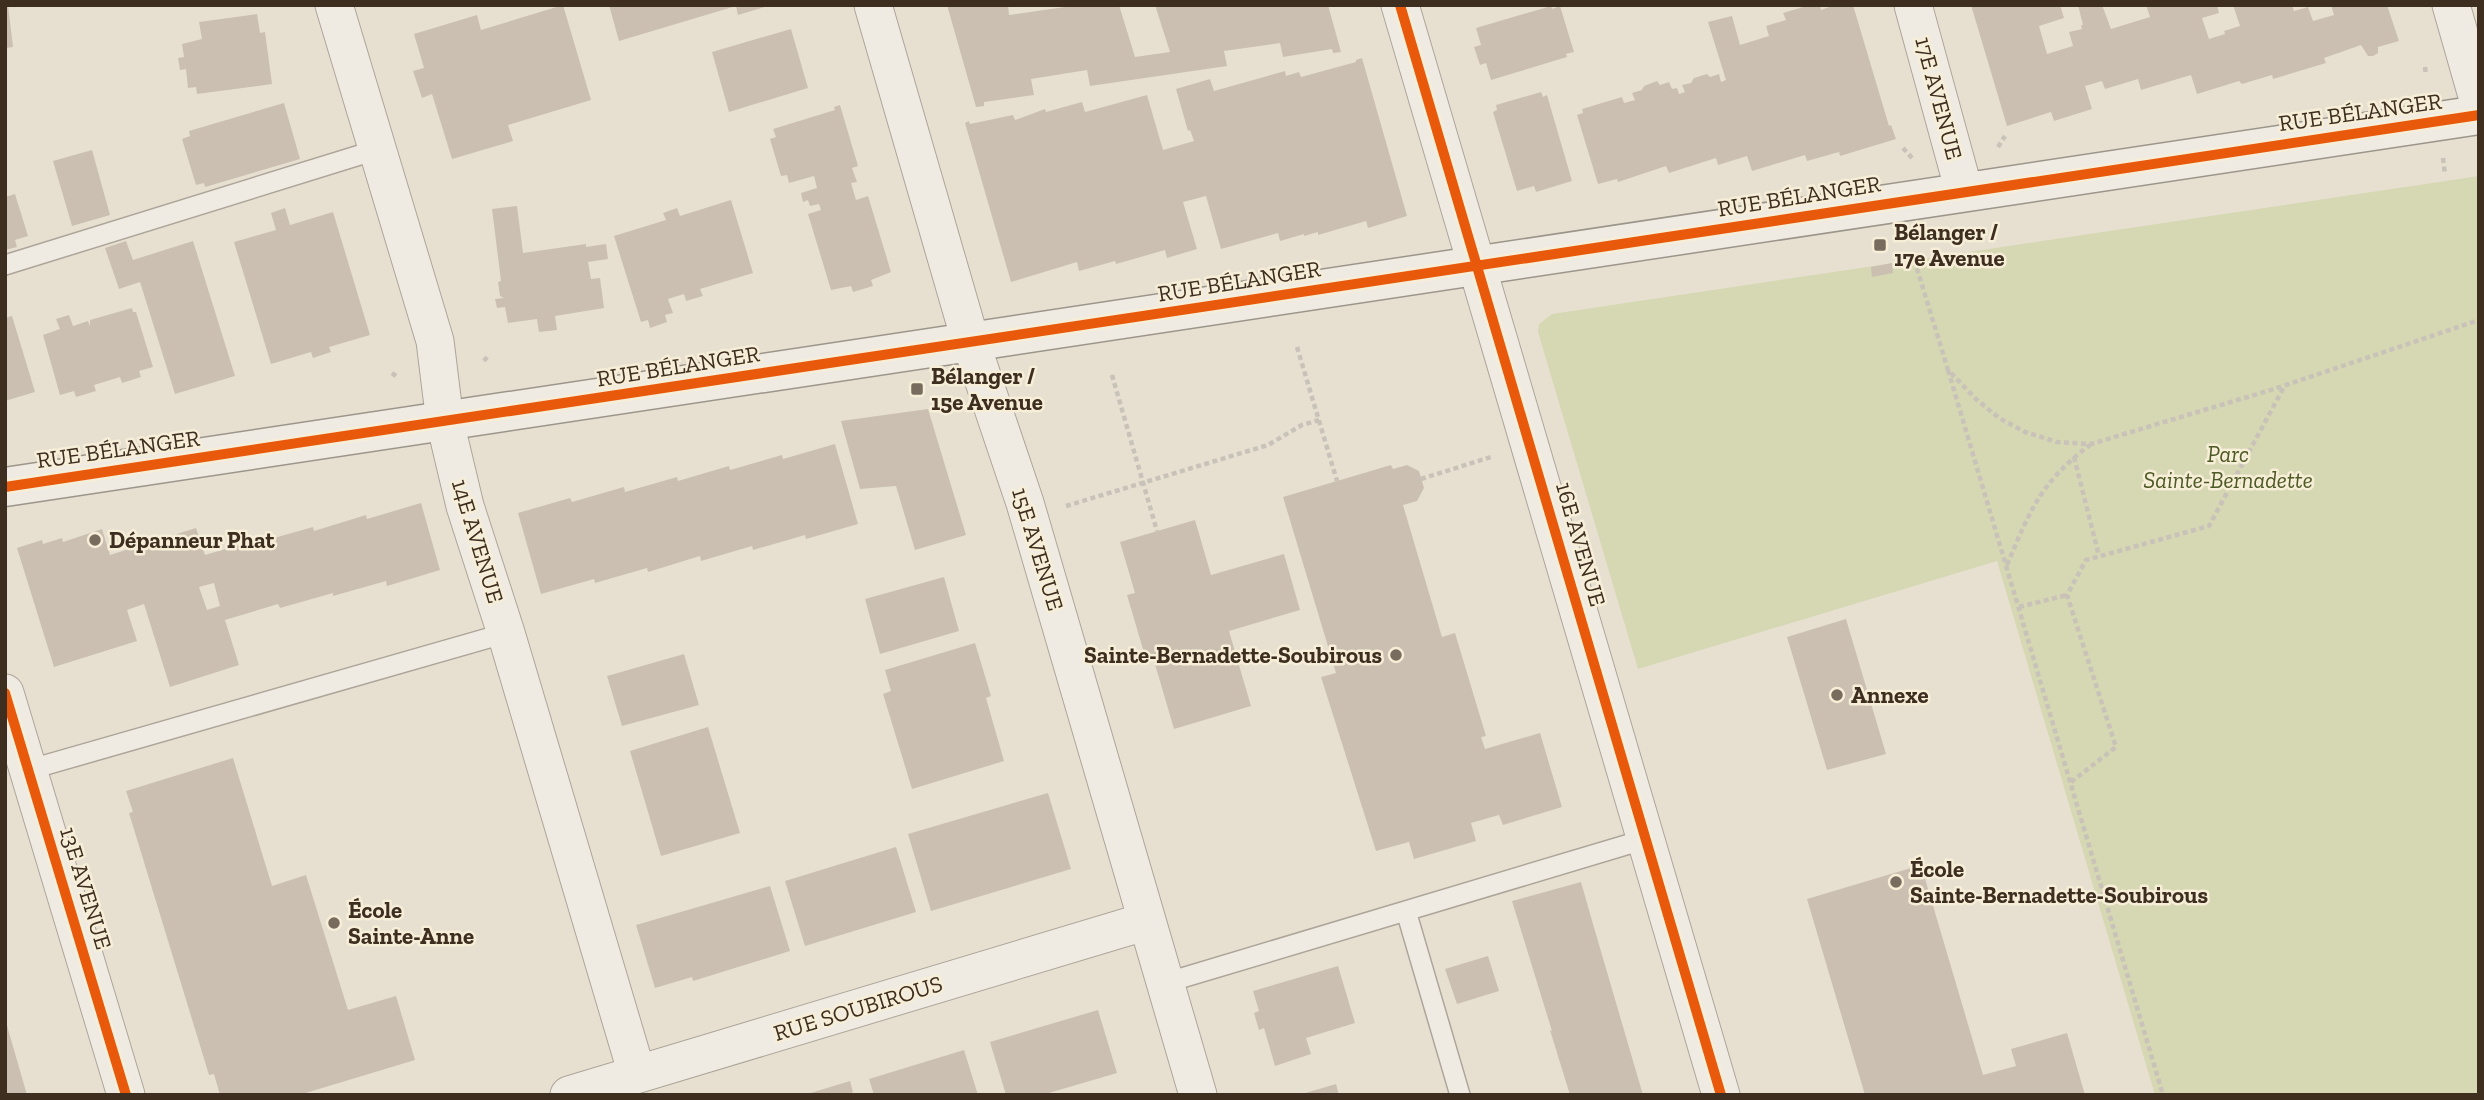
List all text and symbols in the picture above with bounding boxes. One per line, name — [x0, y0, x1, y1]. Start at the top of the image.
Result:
street label: 17E AVENUE — [1909, 33, 1969, 163]
street label: RUE BÉLANGER — [2277, 87, 2443, 137]
street label: RUE BÉLANGER — [1716, 169, 1882, 223]
place label: Bélanger / 17e Avenue — [1894, 218, 2005, 272]
marker: Bélanger / 17e Avenue — [1872, 237, 1888, 253]
street label: RUE BÉLANGER — [1156, 254, 1322, 308]
street label: RUE BÉLANGER — [595, 339, 761, 393]
place label: Bélanger / 15e Avenue — [931, 362, 1043, 416]
marker: Bélanger / 15e Avenue — [909, 381, 925, 397]
street label: RUE BÉLANGER — [35, 424, 201, 474]
park label: Parc Sainte-Bernadette — [2143, 440, 2313, 494]
street label: 14E AVENUE — [446, 476, 510, 606]
street label: 16E AVENUE — [1550, 479, 1612, 609]
street label: 15E AVENUE — [1006, 484, 1070, 614]
place label: Dépanneur Phat — [109, 526, 276, 554]
marker: Dépanneur Phat — [87, 532, 103, 548]
place label: Sainte-Bernadette-Soubirous — [1084, 641, 1382, 669]
marker: Sainte-Bernadette-Soubirous — [1388, 647, 1404, 663]
place label: Annexe — [1851, 681, 1929, 709]
marker: Annexe — [1829, 687, 1845, 703]
street label: 13E AVENUE — [54, 823, 118, 953]
place label: École Sainte-Bernadette-Soubirous — [1910, 855, 2208, 909]
marker: École Sainte-Bernadette-Soubirous — [1888, 874, 1904, 890]
place label: École Sainte-Anne — [348, 896, 474, 950]
marker: École Sainte-Anne — [326, 915, 342, 931]
street label: RUE SOUBIROUS — [770, 969, 946, 1047]

